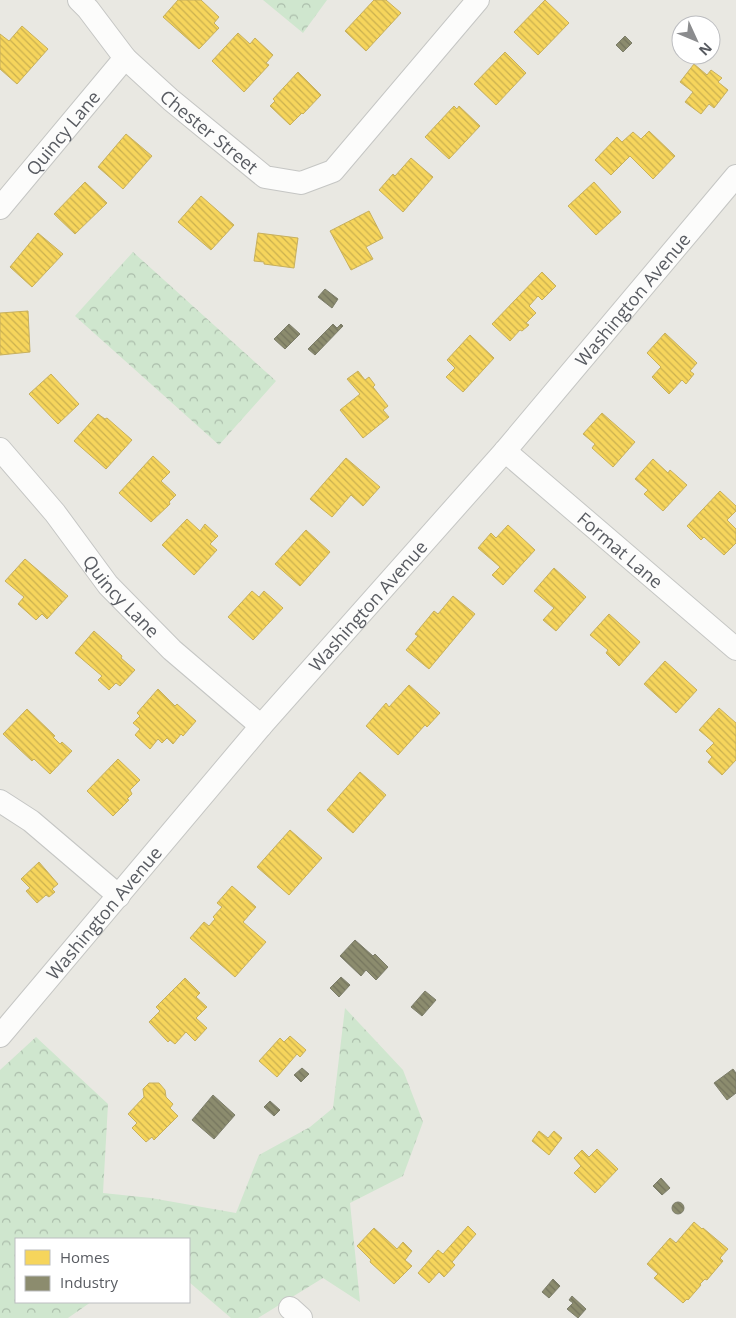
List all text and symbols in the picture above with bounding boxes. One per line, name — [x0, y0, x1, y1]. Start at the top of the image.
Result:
north arrow — [671, 15, 721, 65]
text: N — [695, 39, 717, 60]
street label: Chester Street — [155, 84, 263, 179]
street label: Quincy Lane — [20, 85, 105, 180]
street label: Washington Avenue — [569, 228, 695, 371]
street label: Format Lane — [572, 506, 668, 593]
street label: Washington Avenue — [303, 535, 432, 676]
street label: Quincy Lane — [78, 550, 165, 643]
street label: Washington Avenue — [41, 841, 167, 985]
legend — [15, 1238, 190, 1303]
text: Homes — [60, 1247, 110, 1267]
text: Industry — [60, 1272, 118, 1292]

